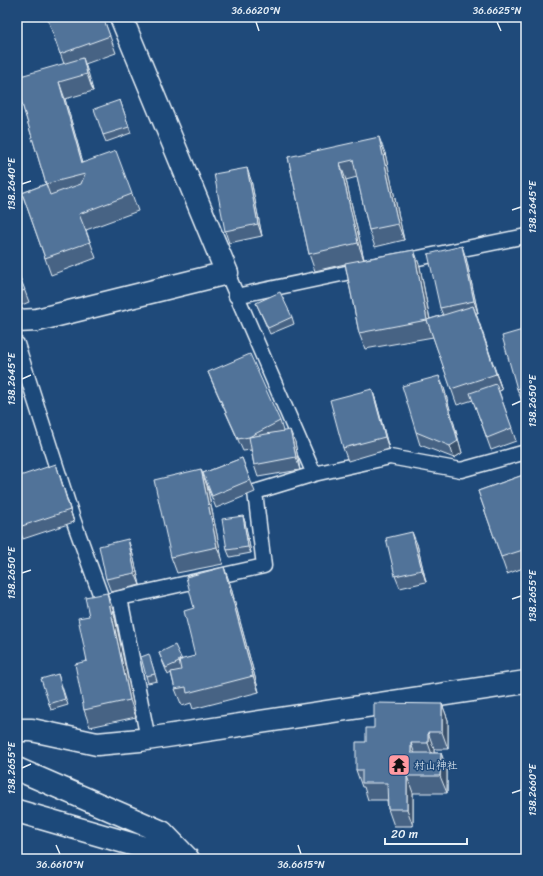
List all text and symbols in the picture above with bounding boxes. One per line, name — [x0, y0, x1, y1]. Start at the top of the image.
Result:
text: 36.6620°N — [232, 2, 280, 20]
text: 36.6625°N — [473, 2, 521, 20]
text: 138.2640°E — [3, 156, 21, 210]
text: 138.2645°E — [524, 179, 542, 233]
text: 138.2645°E — [3, 351, 21, 405]
text: 138.2650°E — [524, 373, 542, 427]
text: 138.2650°E — [3, 545, 21, 599]
text: 138.2655°E — [524, 568, 542, 622]
text: 138.2655°E — [3, 740, 21, 794]
temple icon: 村山神社 — [386, 752, 412, 778]
place label: 村山神社 — [414, 756, 458, 775]
text: 138.2660°E — [524, 763, 542, 816]
scale bar — [385, 820, 467, 846]
text: 20 m — [391, 823, 418, 845]
text: 36.6610°N — [36, 856, 84, 874]
text: 36.6615°N — [277, 856, 325, 874]

